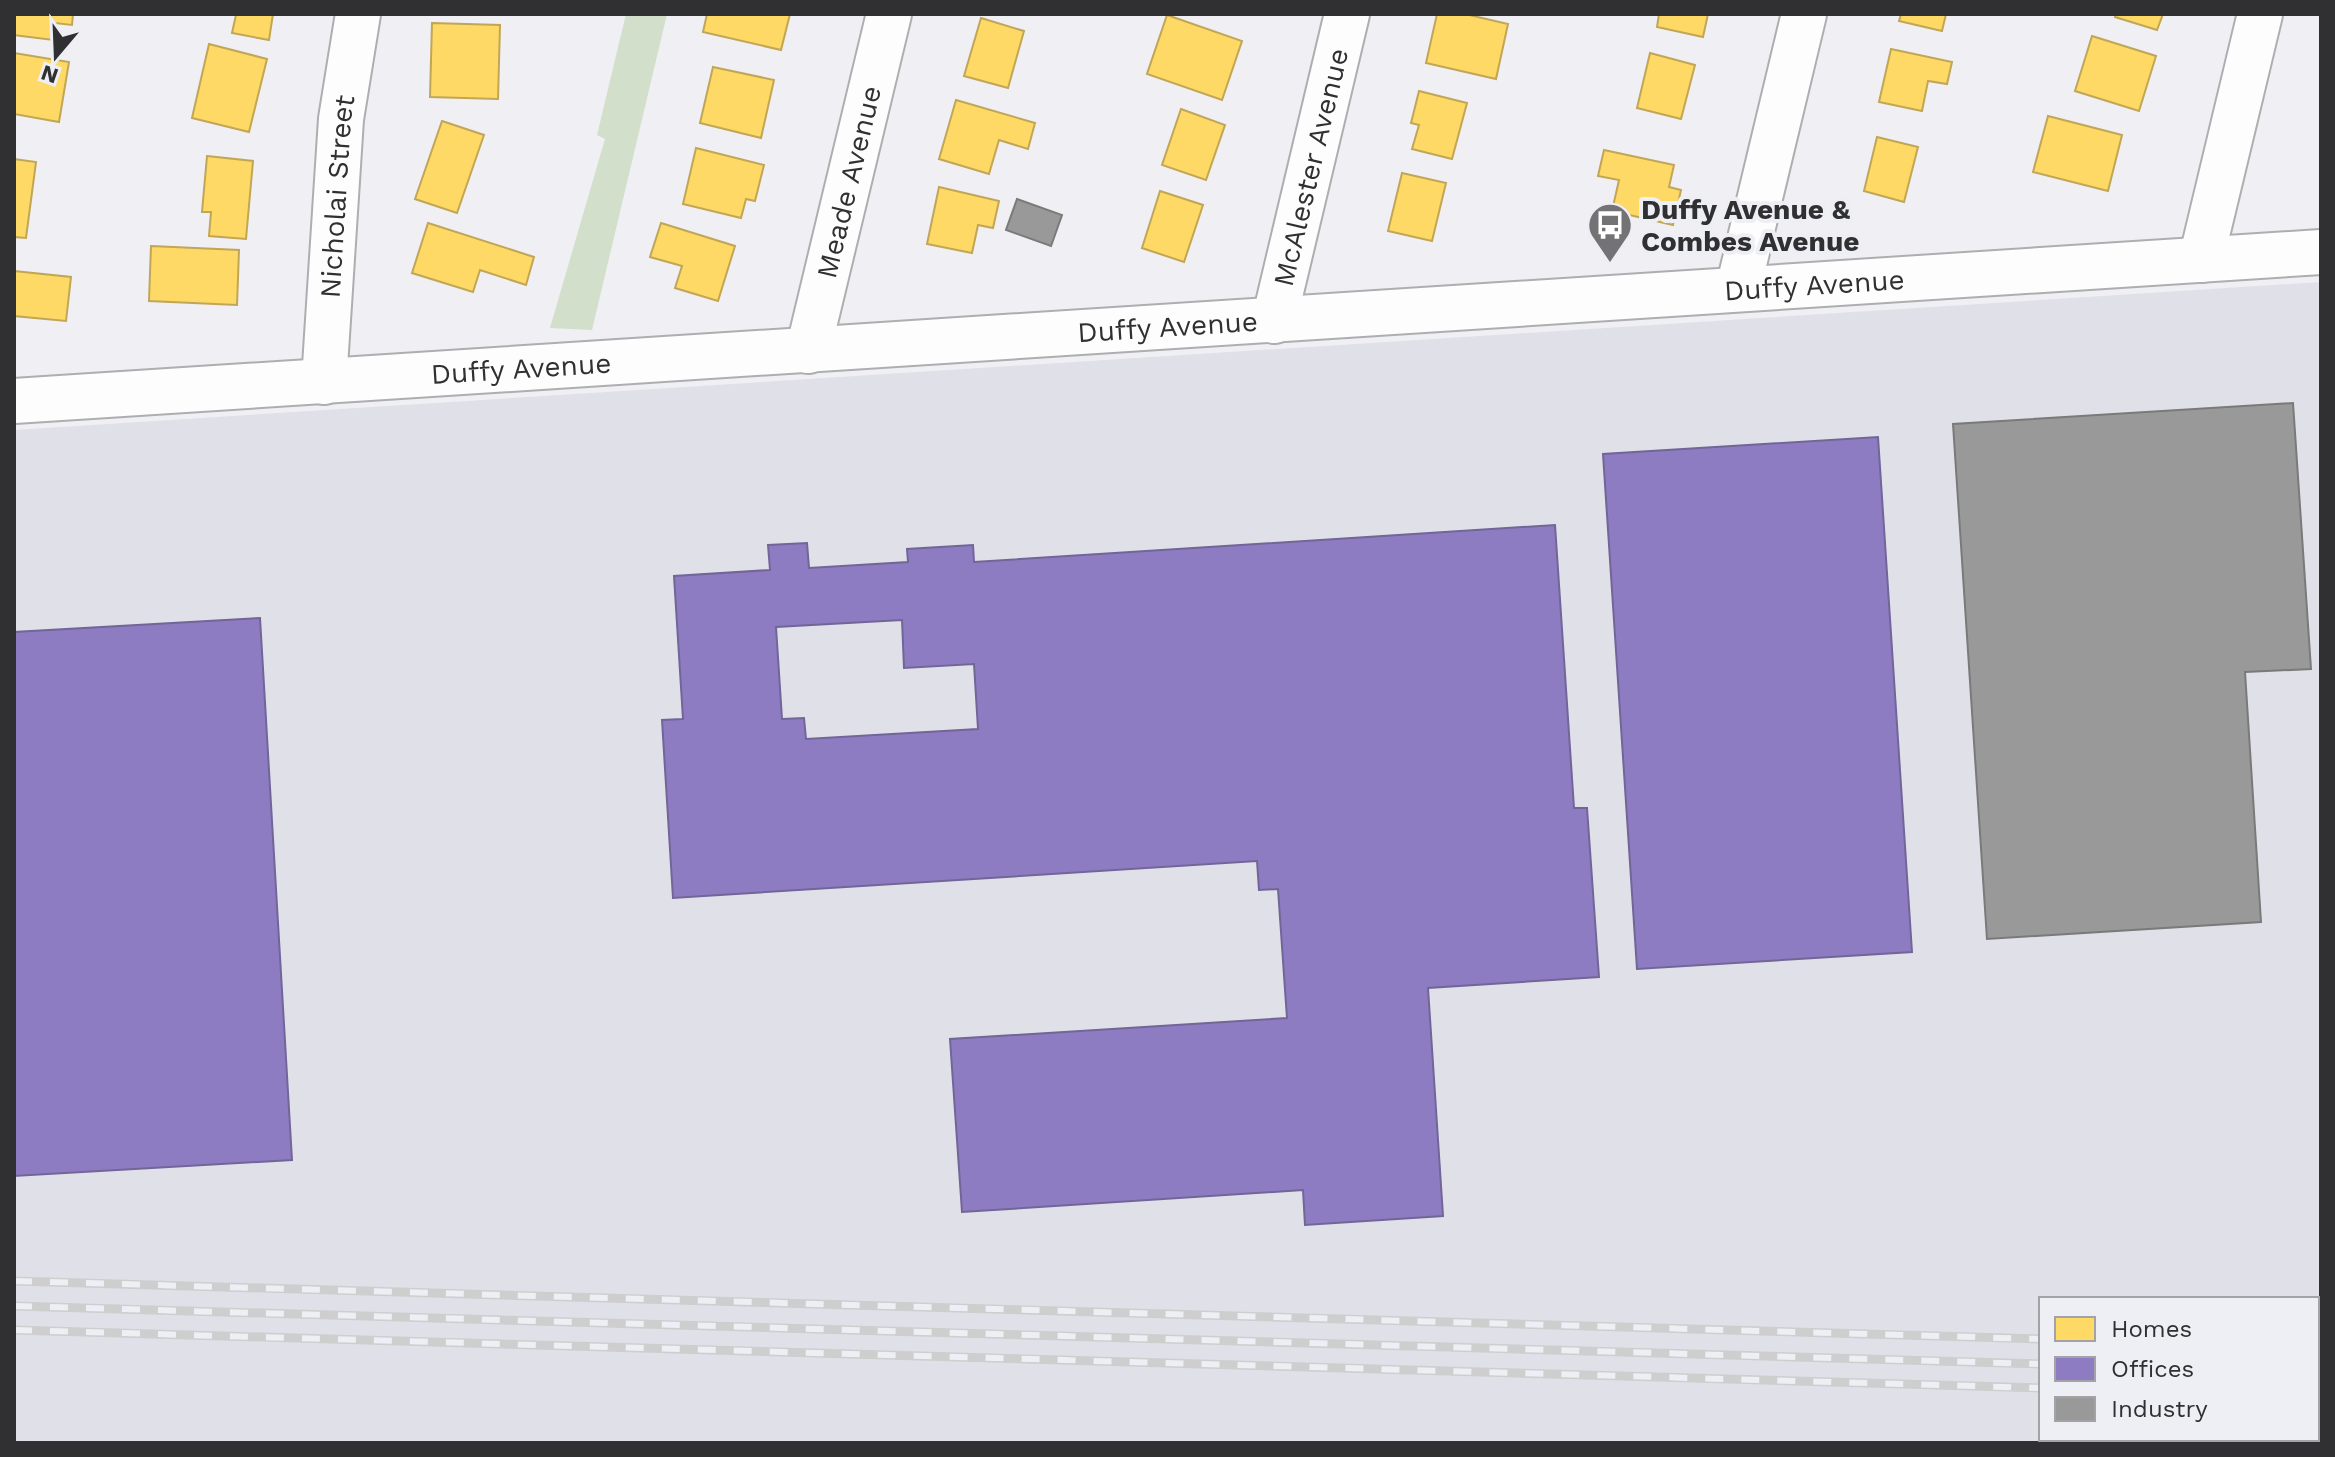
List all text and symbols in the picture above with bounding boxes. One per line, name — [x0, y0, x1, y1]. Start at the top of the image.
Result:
north arrow — [16, 16, 96, 96]
street label: McAlester Avenue — [1266, 45, 1355, 290]
text: N — [38, 60, 61, 89]
street label: Meade Avenue — [810, 82, 888, 281]
street label: Nicholai Street — [313, 92, 361, 299]
place label: Duffy Avenue & Combes Avenue — [1641, 193, 1859, 258]
bus stop icon: Duffy Avenue & Combes Avenue — [1586, 201, 1634, 264]
street label: Duffy Avenue — [1723, 262, 1905, 307]
street label: Duffy Avenue — [1076, 304, 1259, 349]
street label: Duffy Avenue — [430, 346, 612, 391]
legend — [2039, 1297, 2319, 1441]
text: Homes — [2111, 1315, 2192, 1343]
text: Offices — [2111, 1355, 2194, 1383]
text: Industry — [2111, 1395, 2208, 1423]

